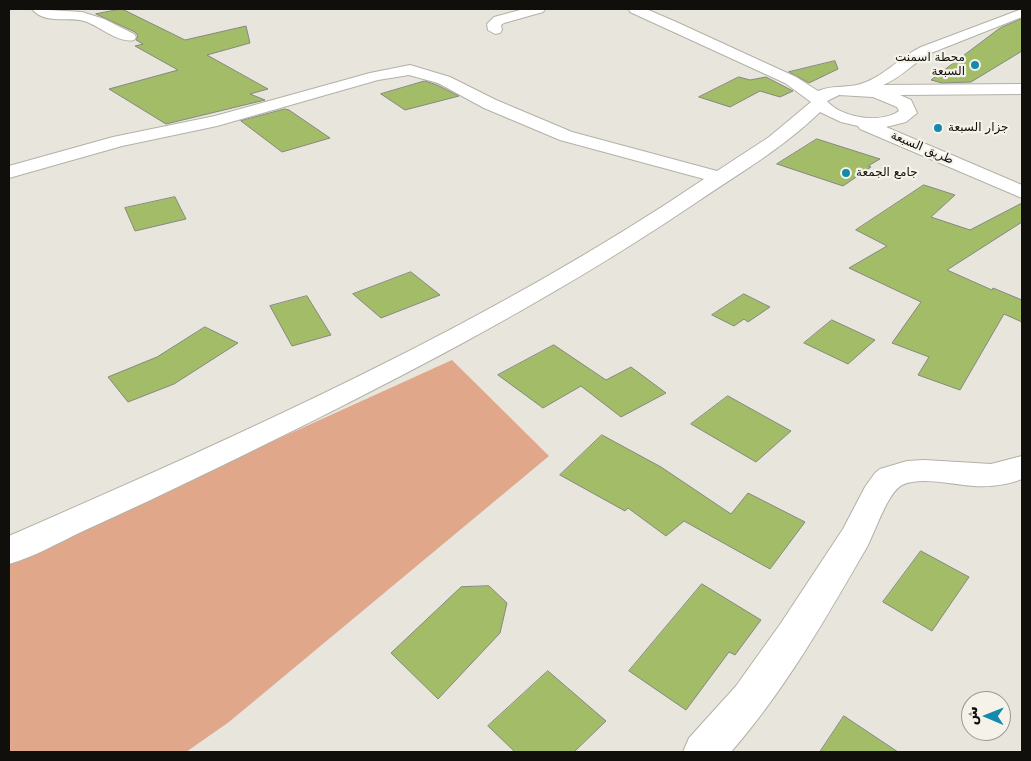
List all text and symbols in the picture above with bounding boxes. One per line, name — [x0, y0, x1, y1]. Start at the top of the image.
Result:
place label: محطة اسمنت السبعة — [895, 51, 965, 79]
marker: محطة اسمنت السبعة — [969, 59, 981, 71]
place label: جزار السبعة — [948, 121, 1009, 135]
marker: جزار السبعة — [932, 122, 944, 134]
street label: طريق السبعة — [888, 128, 956, 168]
place label: جامع الجمعة — [856, 166, 918, 180]
marker: جامع الجمعة — [840, 167, 852, 179]
north arrow — [961, 691, 1011, 741]
text: ش — [964, 706, 980, 726]

